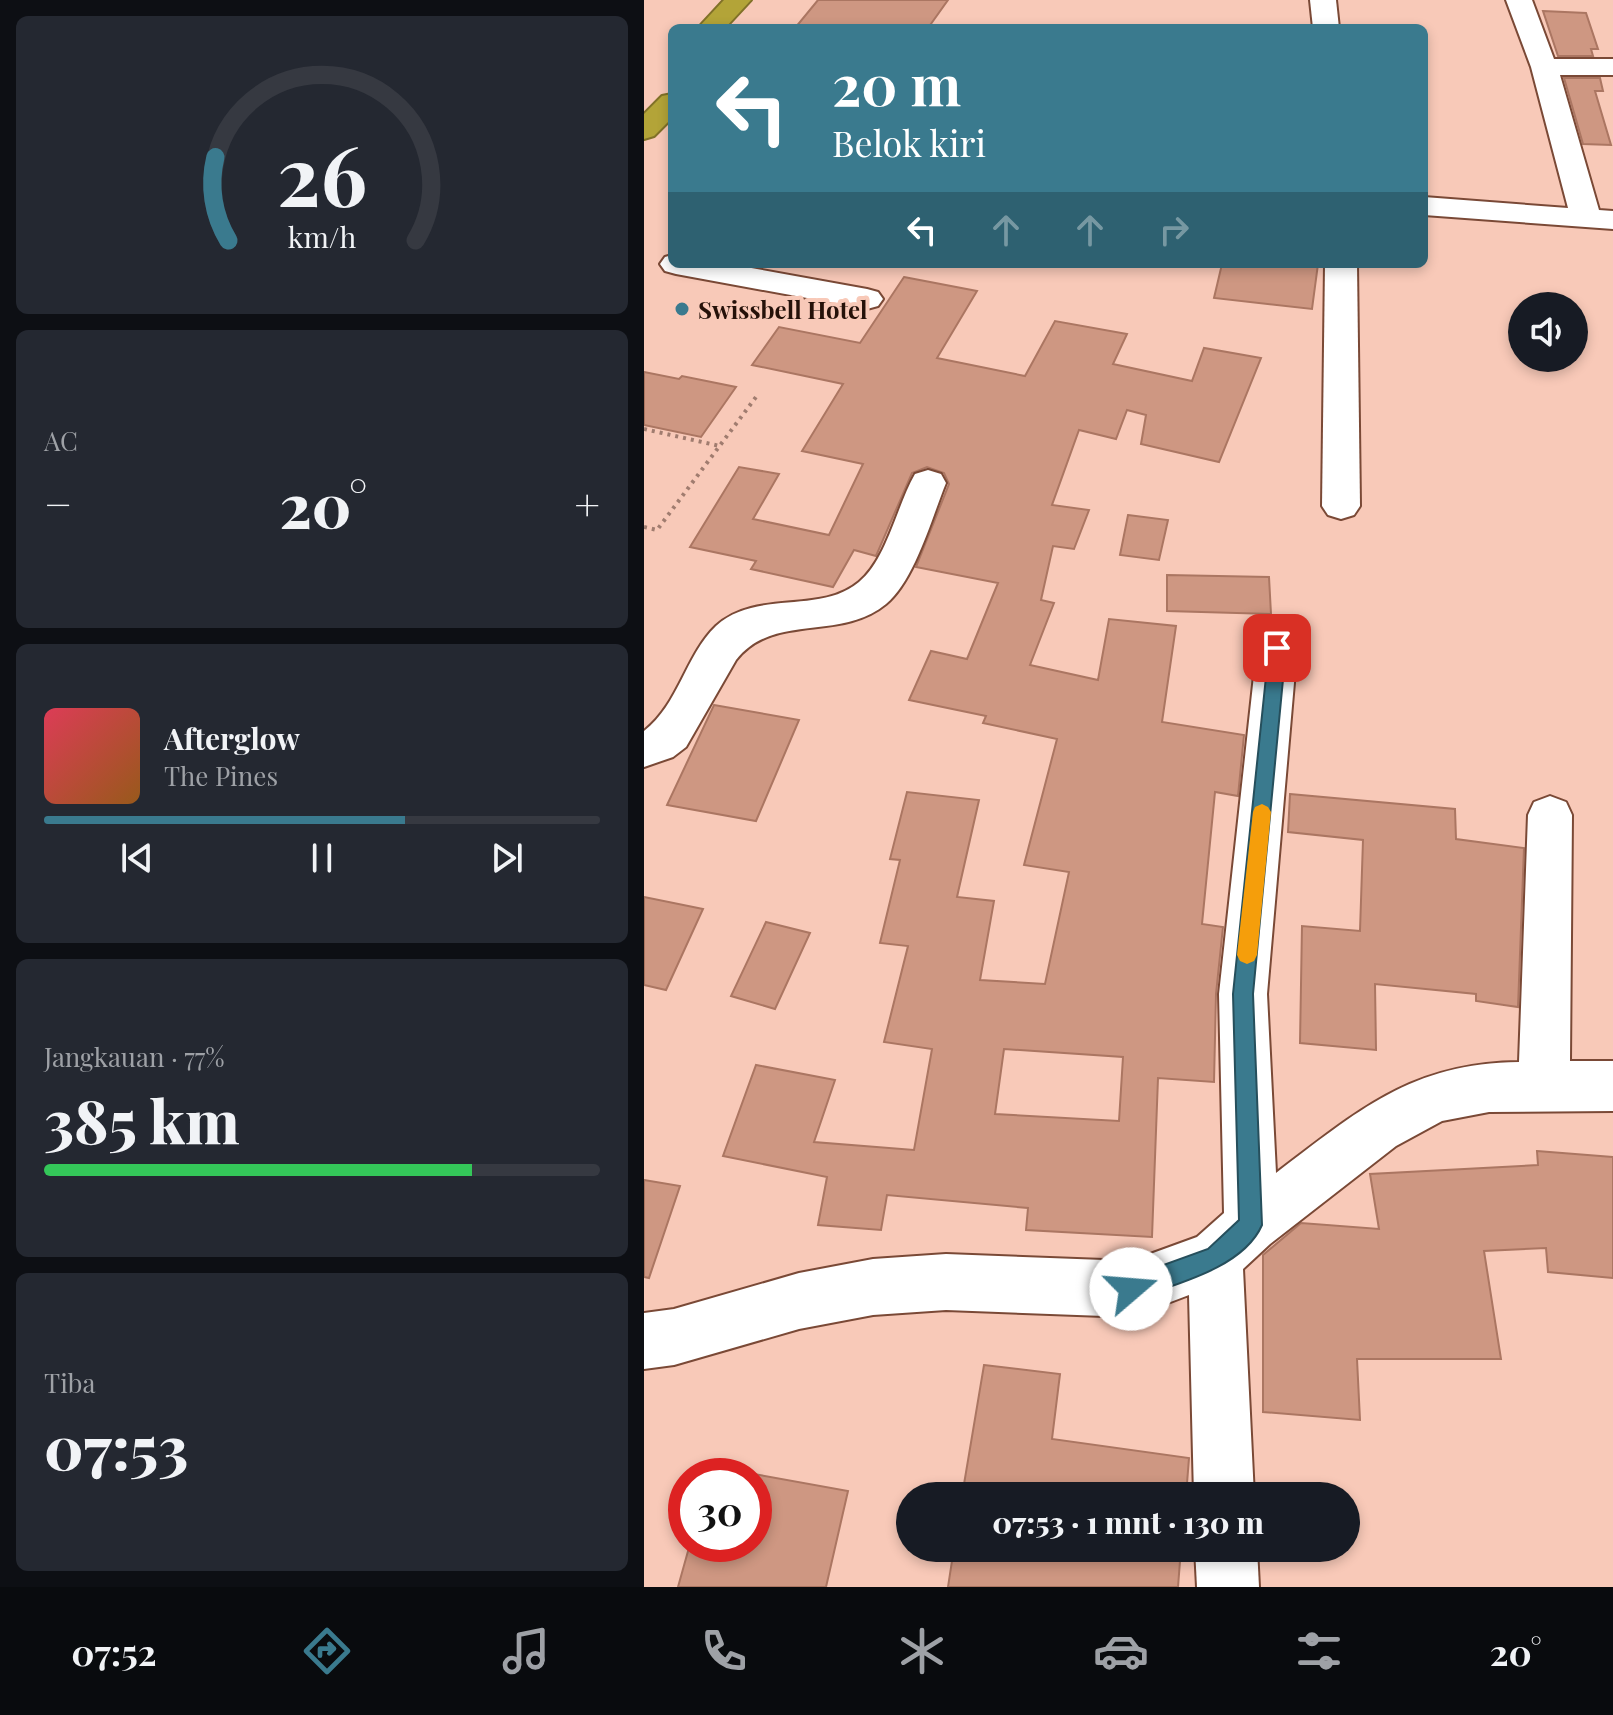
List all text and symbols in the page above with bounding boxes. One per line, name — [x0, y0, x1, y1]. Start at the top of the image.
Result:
text: 20 m — [832, 46, 961, 121]
icon: left — [700, 56, 804, 160]
text: 26 — [277, 117, 367, 228]
text: Belok kiri — [832, 118, 986, 166]
icon: left — [900, 208, 944, 252]
icon: ahead — [984, 208, 1028, 252]
icon: ahead — [1068, 208, 1112, 252]
icon: right — [1152, 208, 1196, 252]
text: km/h — [288, 217, 356, 255]
map controls — [1508, 292, 1588, 372]
button: sound — [1508, 292, 1588, 372]
place label: Swissbell Hotel — [698, 293, 868, 325]
marker: Swissbell Hotel — [673, 300, 691, 318]
text: AC — [44, 423, 78, 458]
text: 20° — [279, 463, 367, 543]
text: − — [44, 473, 72, 532]
text: + — [574, 473, 600, 532]
pin — [1243, 614, 1311, 682]
icon: arrive — [1255, 626, 1299, 670]
text: Afterglow — [164, 718, 300, 758]
text: The Pines — [164, 758, 278, 793]
icon: previous — [115, 836, 159, 880]
icon: pause — [300, 836, 344, 880]
icon: next — [485, 836, 529, 880]
text: Jangkauan · 77% — [44, 1039, 225, 1074]
text: 385 km — [44, 1079, 240, 1159]
position arrow — [1089, 1247, 1173, 1331]
text: Tiba — [44, 1365, 95, 1400]
text: 07:53 — [44, 1405, 188, 1485]
speed limit sign: 30 — [668, 1458, 772, 1562]
text: 07:53 · 1 mnt · 130 m — [992, 1502, 1264, 1542]
icon: directions — [299, 1623, 355, 1679]
icon: music — [498, 1623, 554, 1679]
icon: phone — [696, 1623, 752, 1679]
icon: climate — [894, 1623, 950, 1679]
icon: car — [1093, 1623, 1149, 1679]
icon: filters — [1291, 1623, 1347, 1679]
text: 07:52 — [71, 1627, 157, 1675]
text: 20° — [1490, 1627, 1542, 1675]

